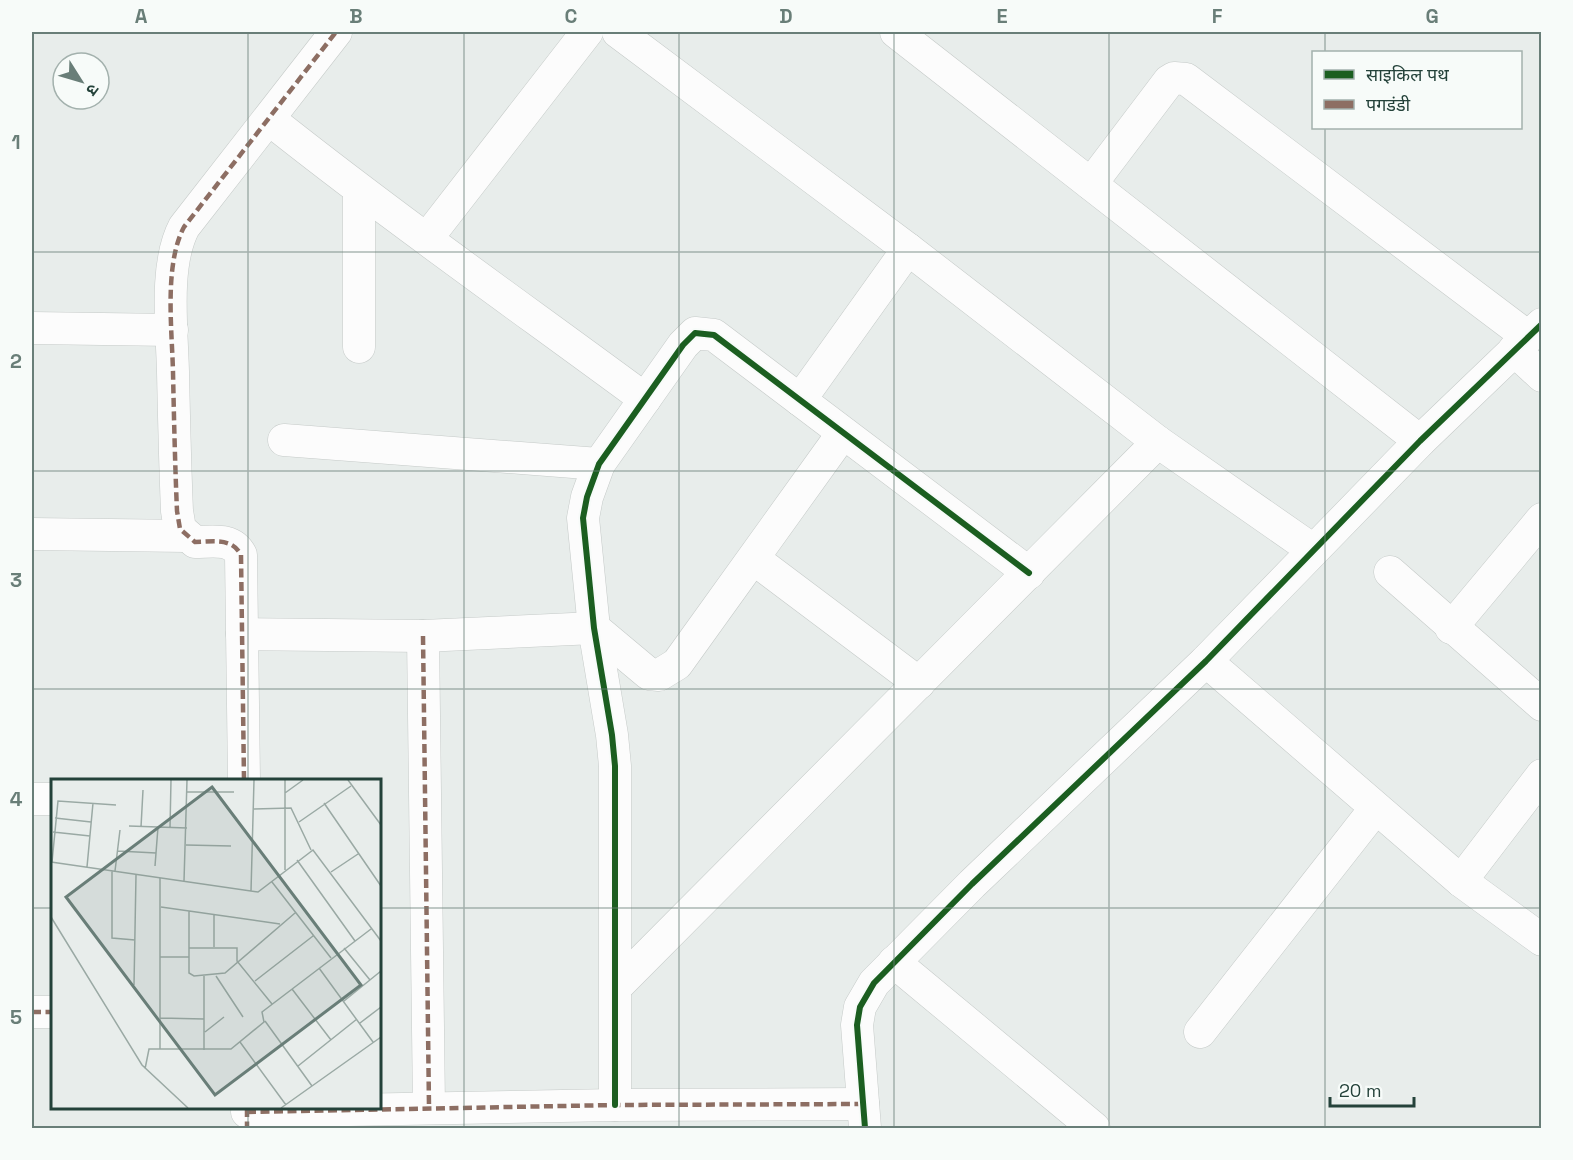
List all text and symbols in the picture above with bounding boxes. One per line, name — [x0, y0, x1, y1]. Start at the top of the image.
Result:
text: A — [135, 3, 148, 29]
text: B — [349, 3, 363, 29]
text: C — [565, 3, 578, 29]
text: D — [779, 3, 793, 29]
text: E — [996, 3, 1008, 29]
text: F — [1212, 3, 1223, 29]
text: G — [1425, 3, 1439, 29]
north arrow — [51, 51, 111, 111]
legend — [1312, 51, 1522, 129]
text: साइकिल पथ — [1366, 63, 1449, 86]
text: उ — [81, 80, 104, 100]
text: पगडंडी — [1366, 93, 1411, 116]
text: 1 — [11, 129, 21, 155]
text: 2 — [10, 348, 22, 374]
text: 3 — [10, 567, 22, 593]
inset map — [51, 779, 381, 1109]
text: 4 — [10, 786, 23, 812]
text: 5 — [10, 1004, 22, 1030]
scale bar — [1330, 1070, 1414, 1108]
text: 20 m — [1339, 1079, 1382, 1102]

